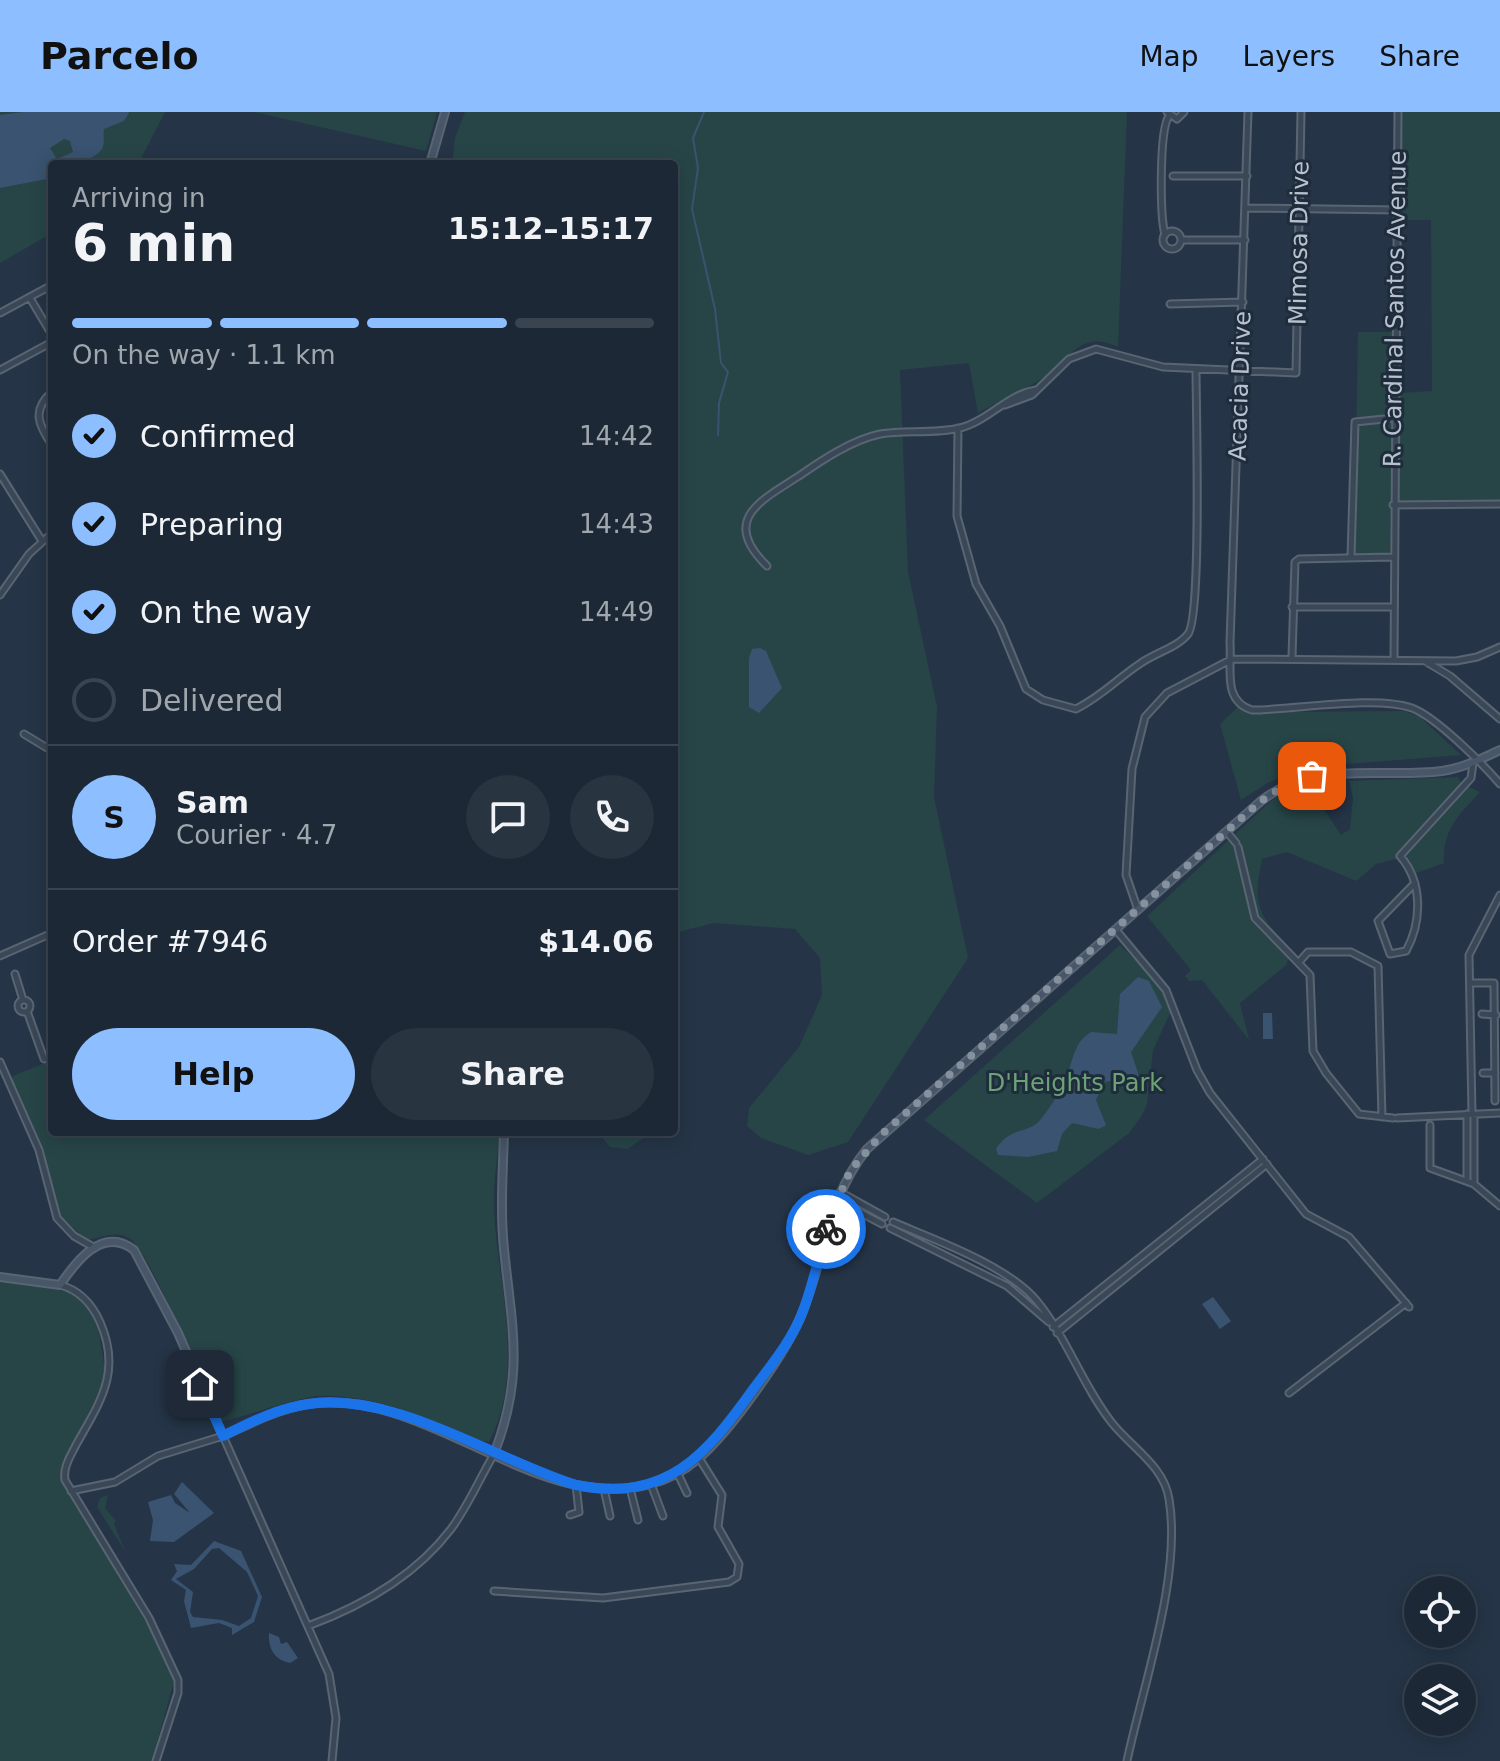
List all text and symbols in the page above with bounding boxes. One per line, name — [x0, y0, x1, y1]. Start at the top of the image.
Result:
text: Parcelo — [40, 34, 199, 78]
text: Map — [1139, 40, 1199, 73]
text: Layers — [1243, 40, 1335, 73]
text: Share — [1379, 40, 1460, 73]
street label: R. Cardinal Santos Avenue — [1378, 150, 1412, 468]
street label: Mimosa Drive — [1284, 161, 1314, 325]
text: Arriving in — [72, 183, 206, 213]
text: 15:12–15:17 — [448, 211, 654, 246]
text: 6 min — [72, 213, 235, 273]
street label: Acacia Drive — [1223, 311, 1257, 461]
text: On the way · 1.1 km — [72, 340, 336, 370]
icon: check — [72, 414, 116, 458]
text: Confirmed — [140, 419, 296, 454]
text: 14:42 — [579, 421, 654, 451]
icon: check — [72, 502, 116, 546]
text: Preparing — [140, 507, 284, 542]
text: 14:43 — [579, 509, 654, 539]
icon: check — [72, 590, 116, 634]
text: On the way — [140, 595, 312, 630]
text: 14:49 — [579, 597, 654, 627]
text: Delivered — [140, 683, 284, 718]
pin — [1278, 742, 1346, 810]
icon: bag — [1290, 754, 1334, 798]
button: chat — [466, 775, 550, 859]
button: phone — [570, 775, 654, 859]
text: Sam — [176, 785, 249, 820]
text: S — [103, 800, 125, 835]
text: Courier · 4.7 — [176, 820, 337, 850]
text: Order #7946 — [72, 924, 268, 959]
text: $14.06 — [538, 924, 654, 959]
button: Help — [72, 1028, 355, 1120]
button: Share — [371, 1028, 654, 1120]
park label: D'Heights Park — [987, 1069, 1163, 1097]
courier — [786, 1189, 866, 1269]
icon: bike — [804, 1207, 848, 1251]
pin — [166, 1350, 234, 1418]
icon: home — [178, 1362, 222, 1406]
map controls — [1404, 1576, 1476, 1736]
button: locate — [1404, 1576, 1476, 1648]
button: layers — [1404, 1664, 1476, 1736]

